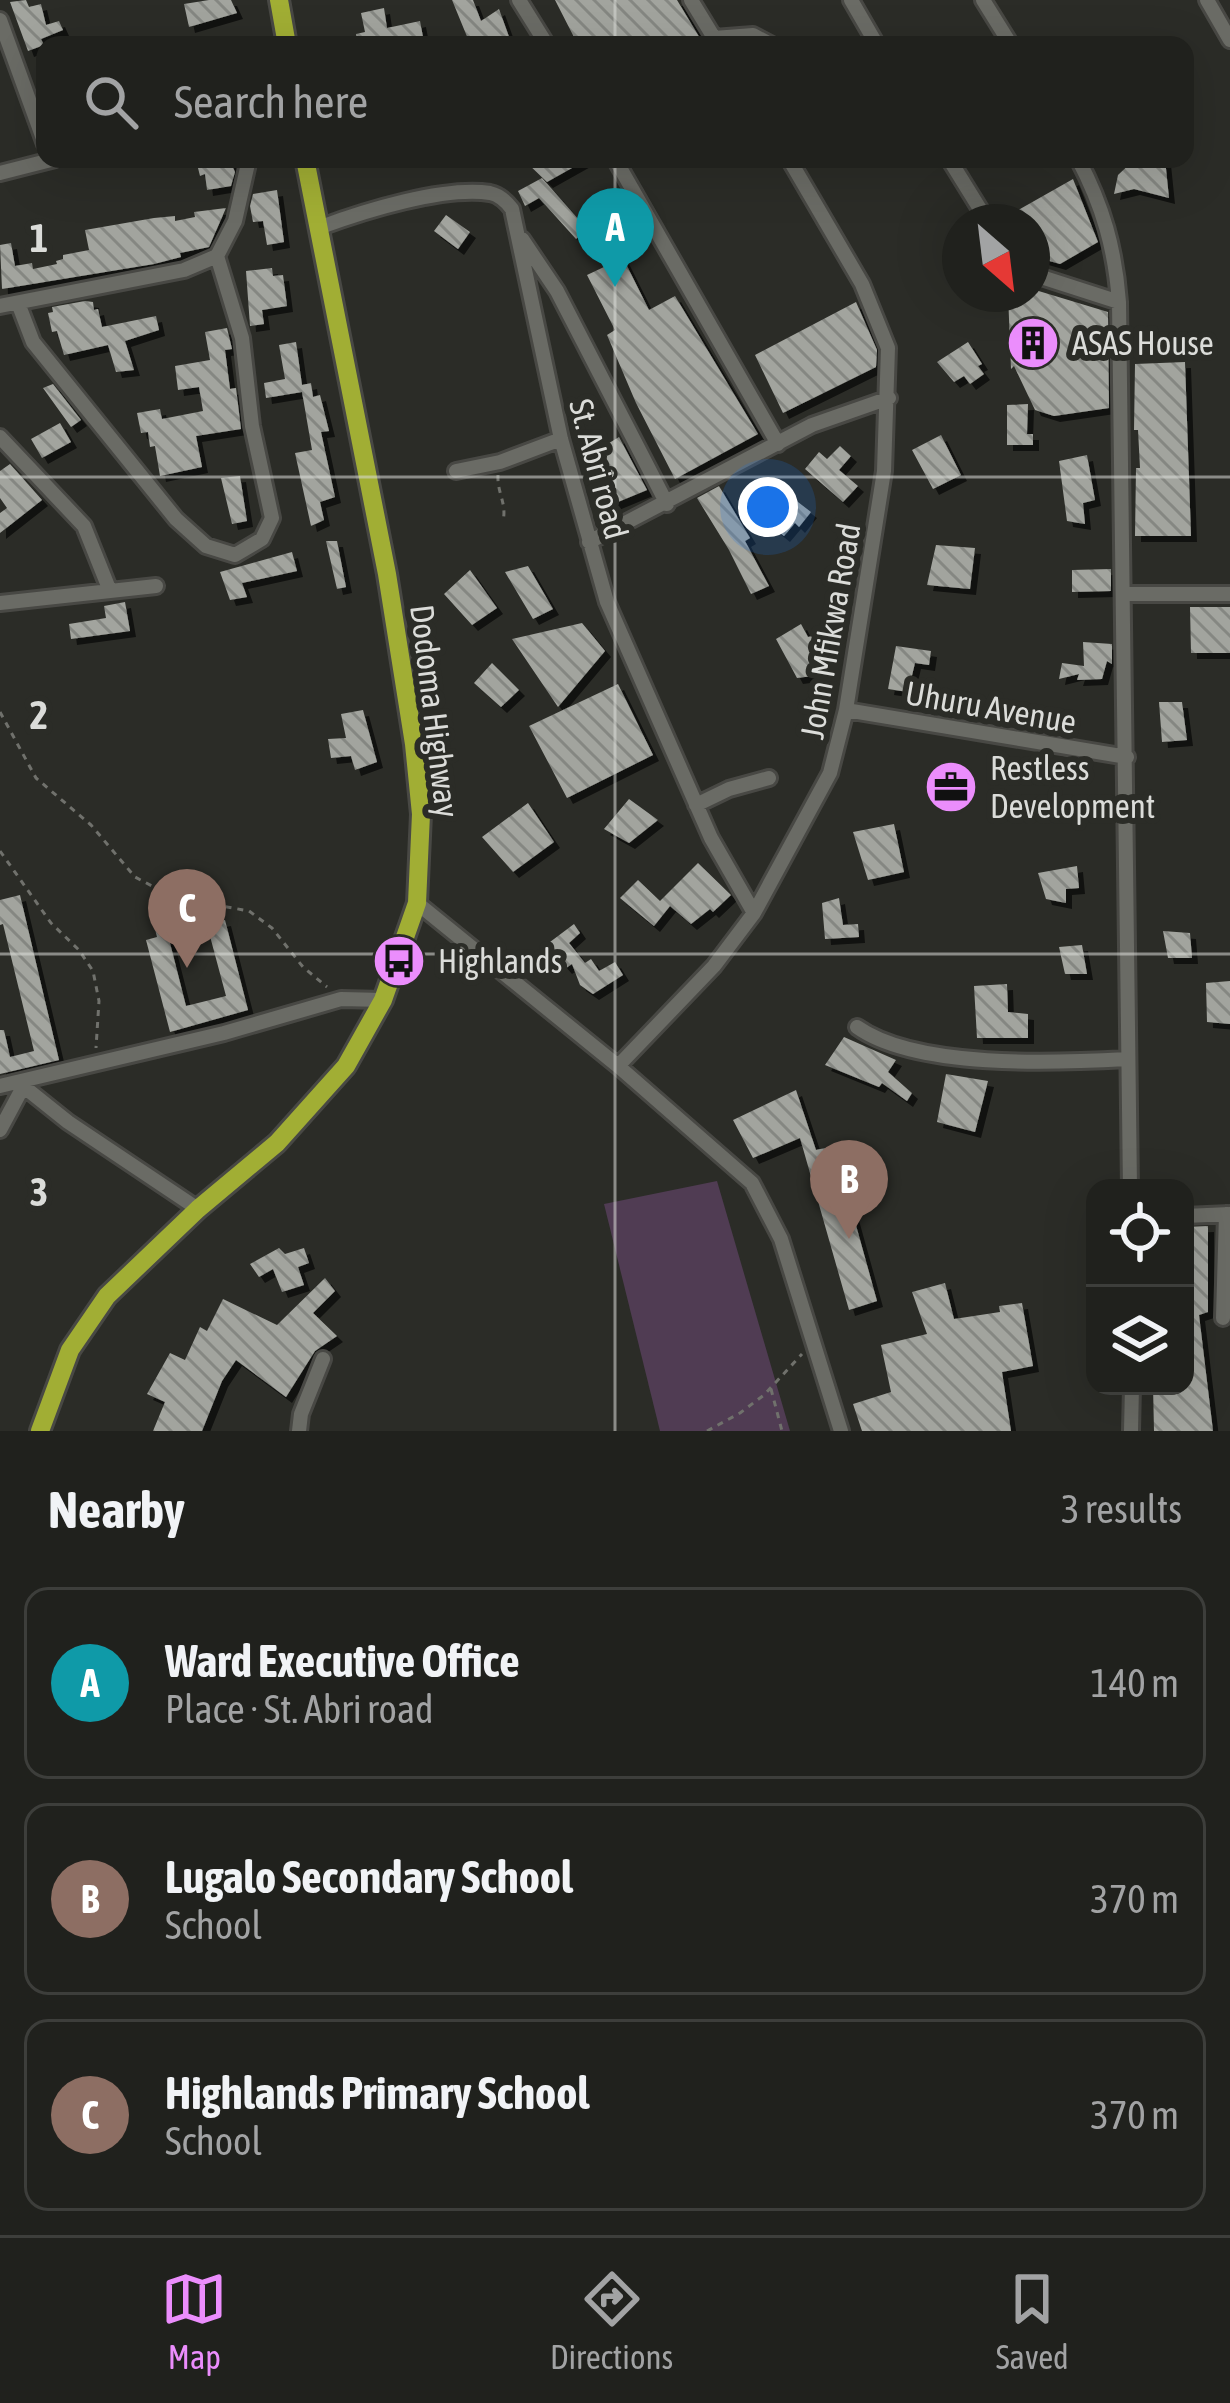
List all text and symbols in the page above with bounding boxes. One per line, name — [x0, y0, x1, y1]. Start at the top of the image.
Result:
search box — [36, 36, 1194, 168]
icon: search — [78, 69, 144, 135]
text: Search here — [174, 76, 368, 128]
pin: A — [576, 188, 654, 287]
north arrow — [942, 204, 1050, 312]
text: 1 — [30, 216, 48, 260]
building icon: ASAS House — [1005, 315, 1061, 371]
place label: ASAS House — [1072, 324, 1214, 362]
street label: St. Abri road — [562, 395, 636, 543]
your location — [738, 477, 798, 537]
street label: John Mfikwa Road — [792, 520, 868, 742]
street label: Dodoma Highway — [403, 602, 467, 820]
street label: Uhuru Avenue — [903, 673, 1079, 741]
text: 2 — [30, 693, 48, 737]
place label: Restless Development — [990, 749, 1155, 825]
office icon: Restless Development — [923, 759, 979, 815]
pin: C — [148, 869, 226, 968]
bus stop icon: Highlands — [371, 933, 427, 989]
place label: Highlands — [438, 942, 562, 980]
pin: B — [810, 1140, 888, 1239]
text: 3 — [30, 1170, 48, 1214]
map controls — [1086, 1179, 1194, 1395]
button: locate — [1086, 1179, 1194, 1287]
button: layers — [1086, 1287, 1194, 1395]
text: Nearby — [48, 1480, 185, 1539]
text: 3 results — [1061, 1487, 1182, 1531]
text: Ward Executive Office — [165, 1635, 520, 1687]
text: A — [80, 1661, 100, 1705]
text: 140 m — [1091, 1661, 1179, 1705]
text: Place · St. Abri road — [165, 1687, 434, 1731]
text: Lugalo Secondary School — [165, 1851, 573, 1903]
text: B — [81, 1877, 99, 1921]
text: 370 m — [1091, 1877, 1179, 1921]
text: School — [165, 1903, 262, 1947]
text: Highlands Primary School — [165, 2067, 589, 2119]
text: C — [81, 2093, 99, 2137]
text: 370 m — [1091, 2093, 1179, 2137]
text: School — [165, 2119, 262, 2163]
tab: Map — [161, 2266, 227, 2376]
tab: Directions — [550, 2266, 673, 2376]
tab: Saved — [996, 2266, 1069, 2376]

